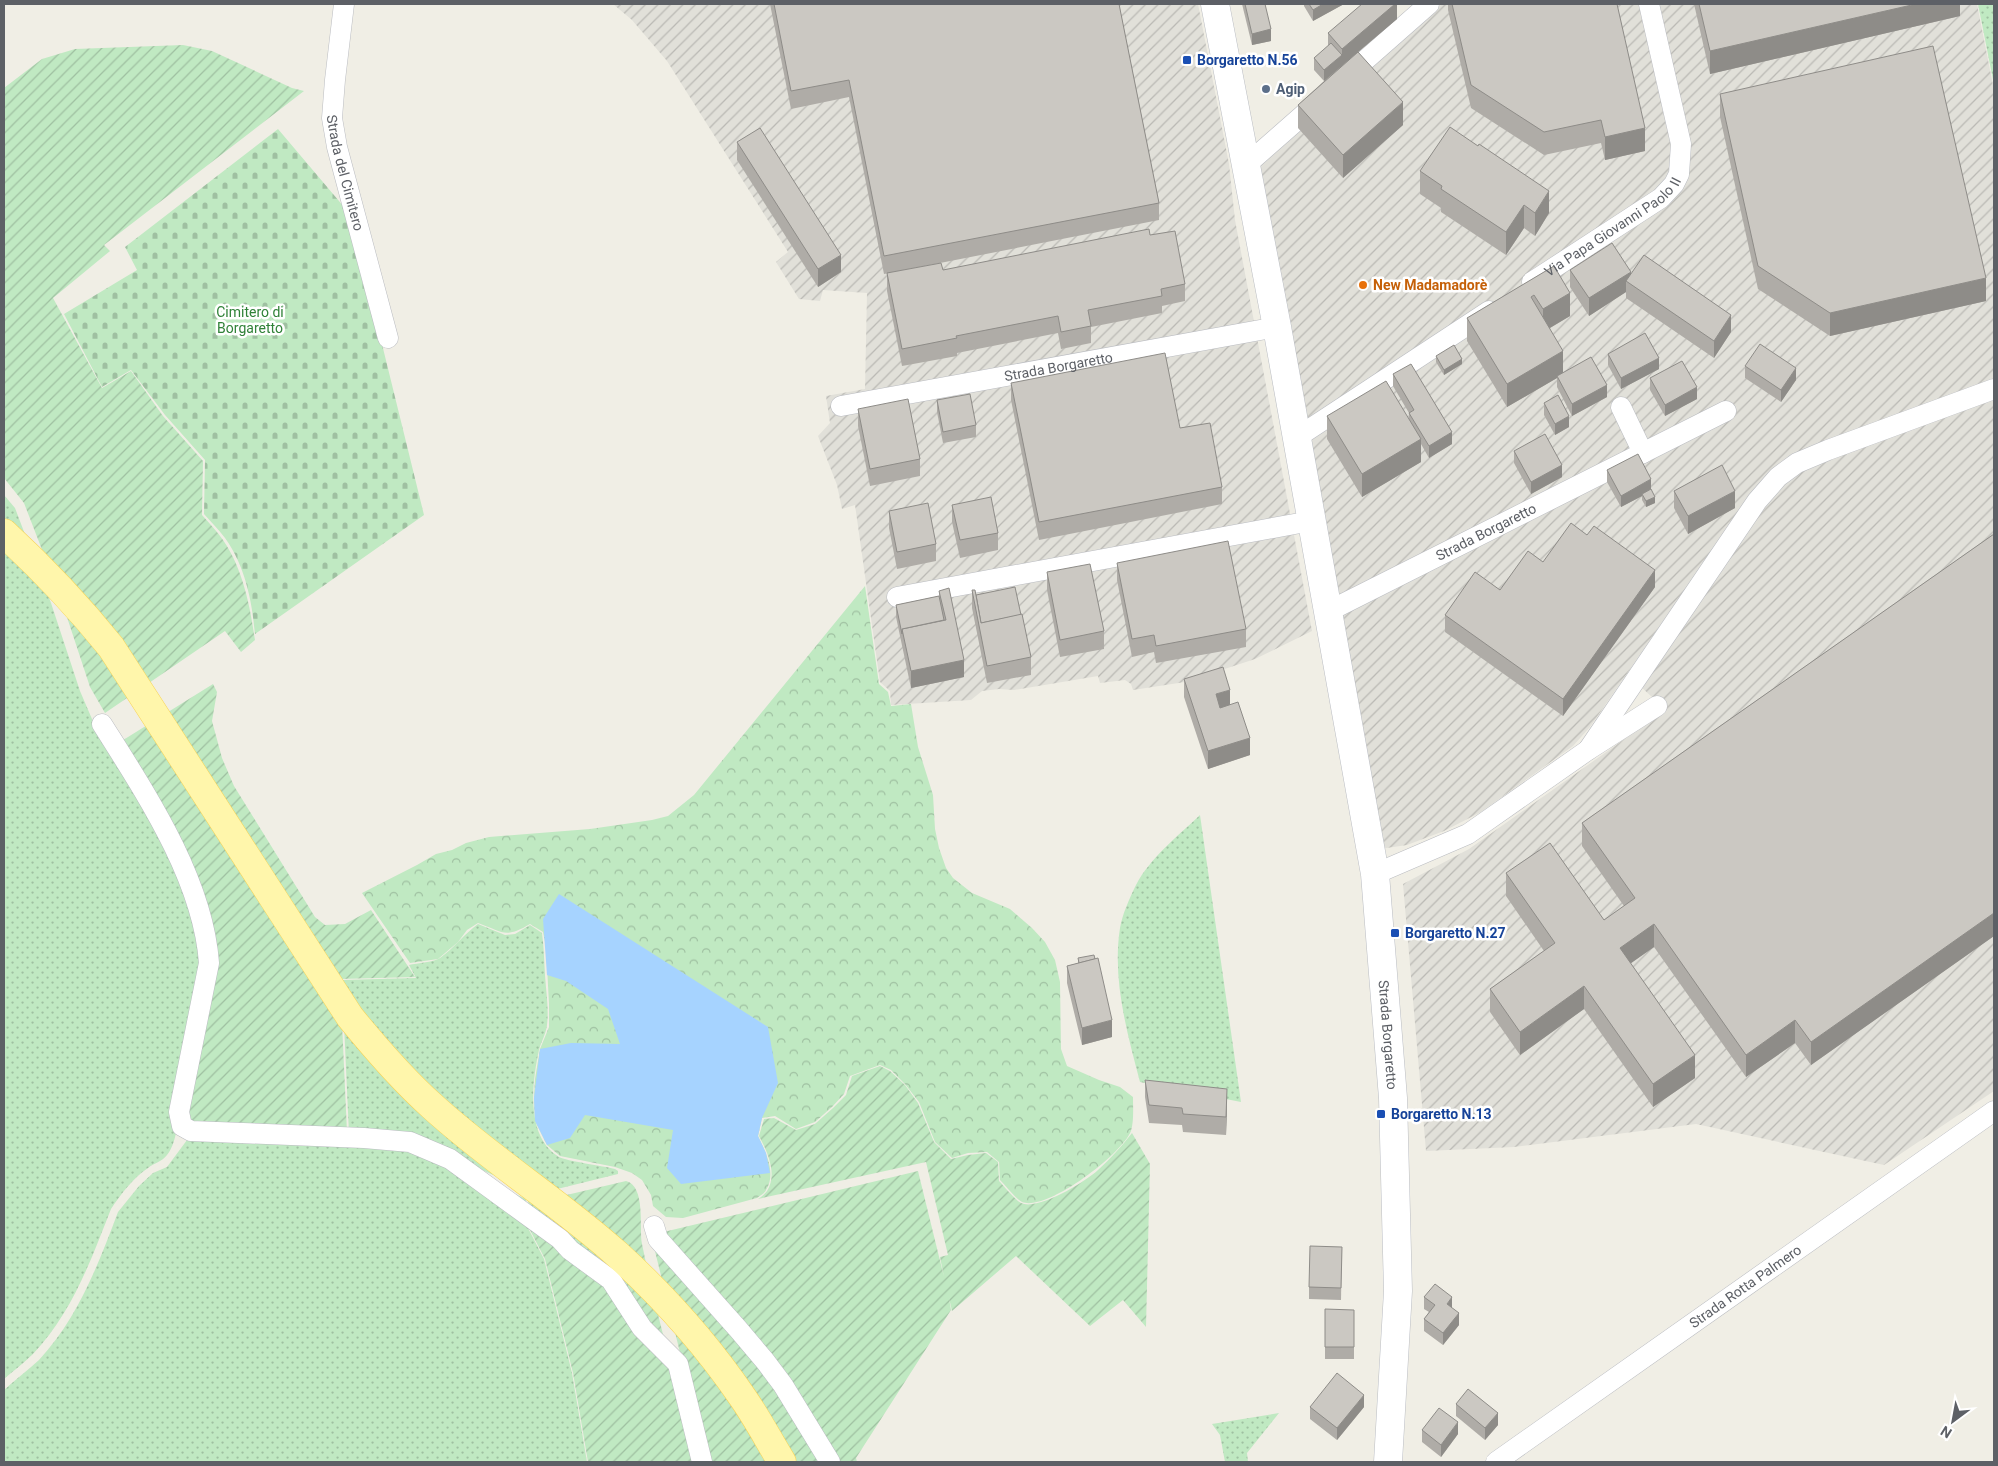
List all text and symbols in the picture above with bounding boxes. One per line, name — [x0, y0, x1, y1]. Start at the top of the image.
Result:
place label: Borgaretto N.56 — [1197, 52, 1298, 68]
marker: Borgaretto N.56 — [1181, 54, 1193, 66]
place label: Agip — [1276, 81, 1305, 97]
marker: Agip — [1260, 83, 1272, 95]
street label: Strada del Cimitero — [324, 113, 367, 233]
street label: Via Papa Giovanni Paolo II — [1541, 175, 1684, 280]
place label: New Madamadorè — [1373, 277, 1488, 293]
marker: New Madamadorè — [1357, 279, 1369, 291]
park label: Cimitero di Borgaretto — [216, 304, 284, 336]
street label: Strada Borgaretto — [1003, 349, 1114, 384]
street label: Strada Borgaretto — [1433, 500, 1539, 564]
place label: Borgaretto N.27 — [1405, 925, 1506, 941]
marker: Borgaretto N.27 — [1389, 927, 1401, 939]
street label: Strada Borgaretto — [1376, 979, 1400, 1090]
place label: Borgaretto N.13 — [1391, 1106, 1492, 1122]
marker: Borgaretto N.13 — [1375, 1108, 1387, 1120]
street label: Strada Rotta Palmero — [1686, 1241, 1804, 1331]
north arrow — [1928, 1396, 1978, 1446]
text: N — [1938, 1423, 1955, 1441]

